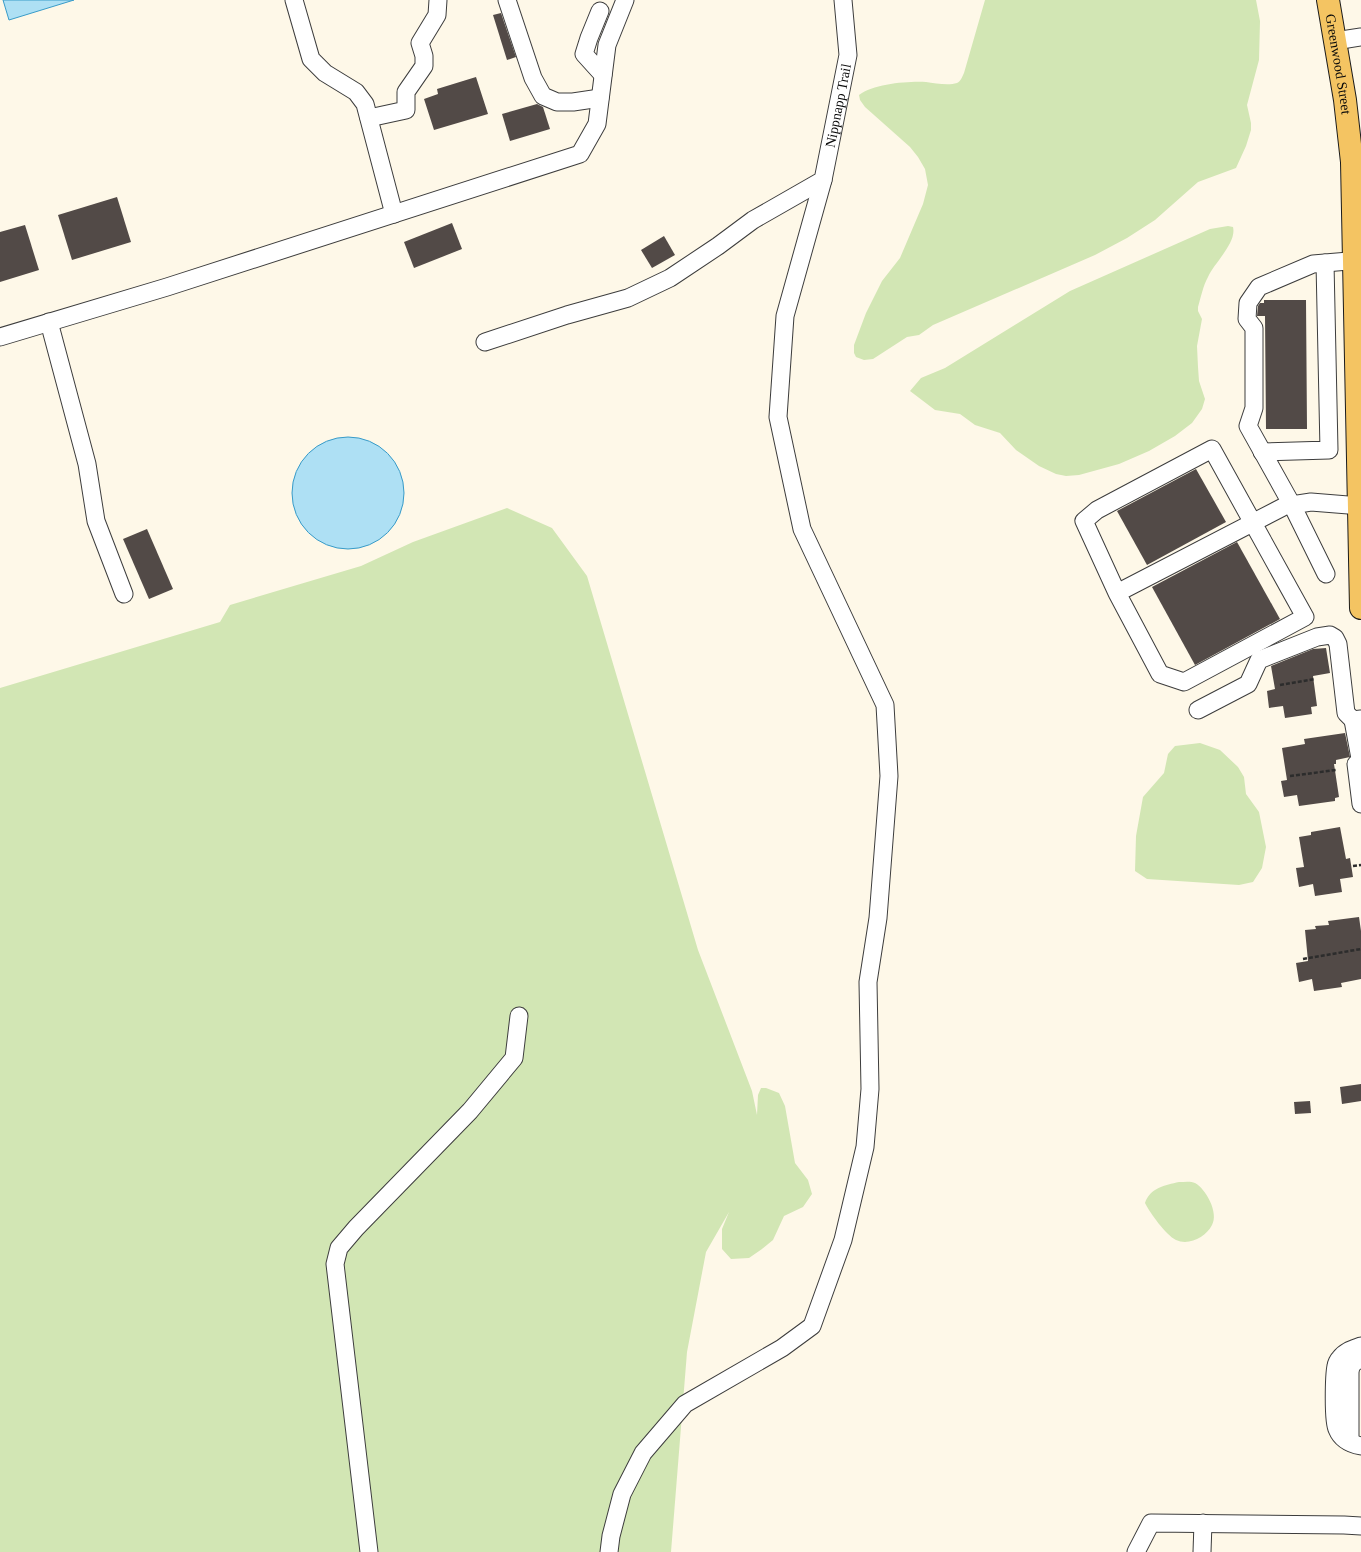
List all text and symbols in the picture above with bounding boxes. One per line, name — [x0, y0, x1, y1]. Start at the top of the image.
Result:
street label: Greenwood Street — [1323, 13, 1354, 115]
street label: Nippnapp Trail — [822, 62, 854, 149]

